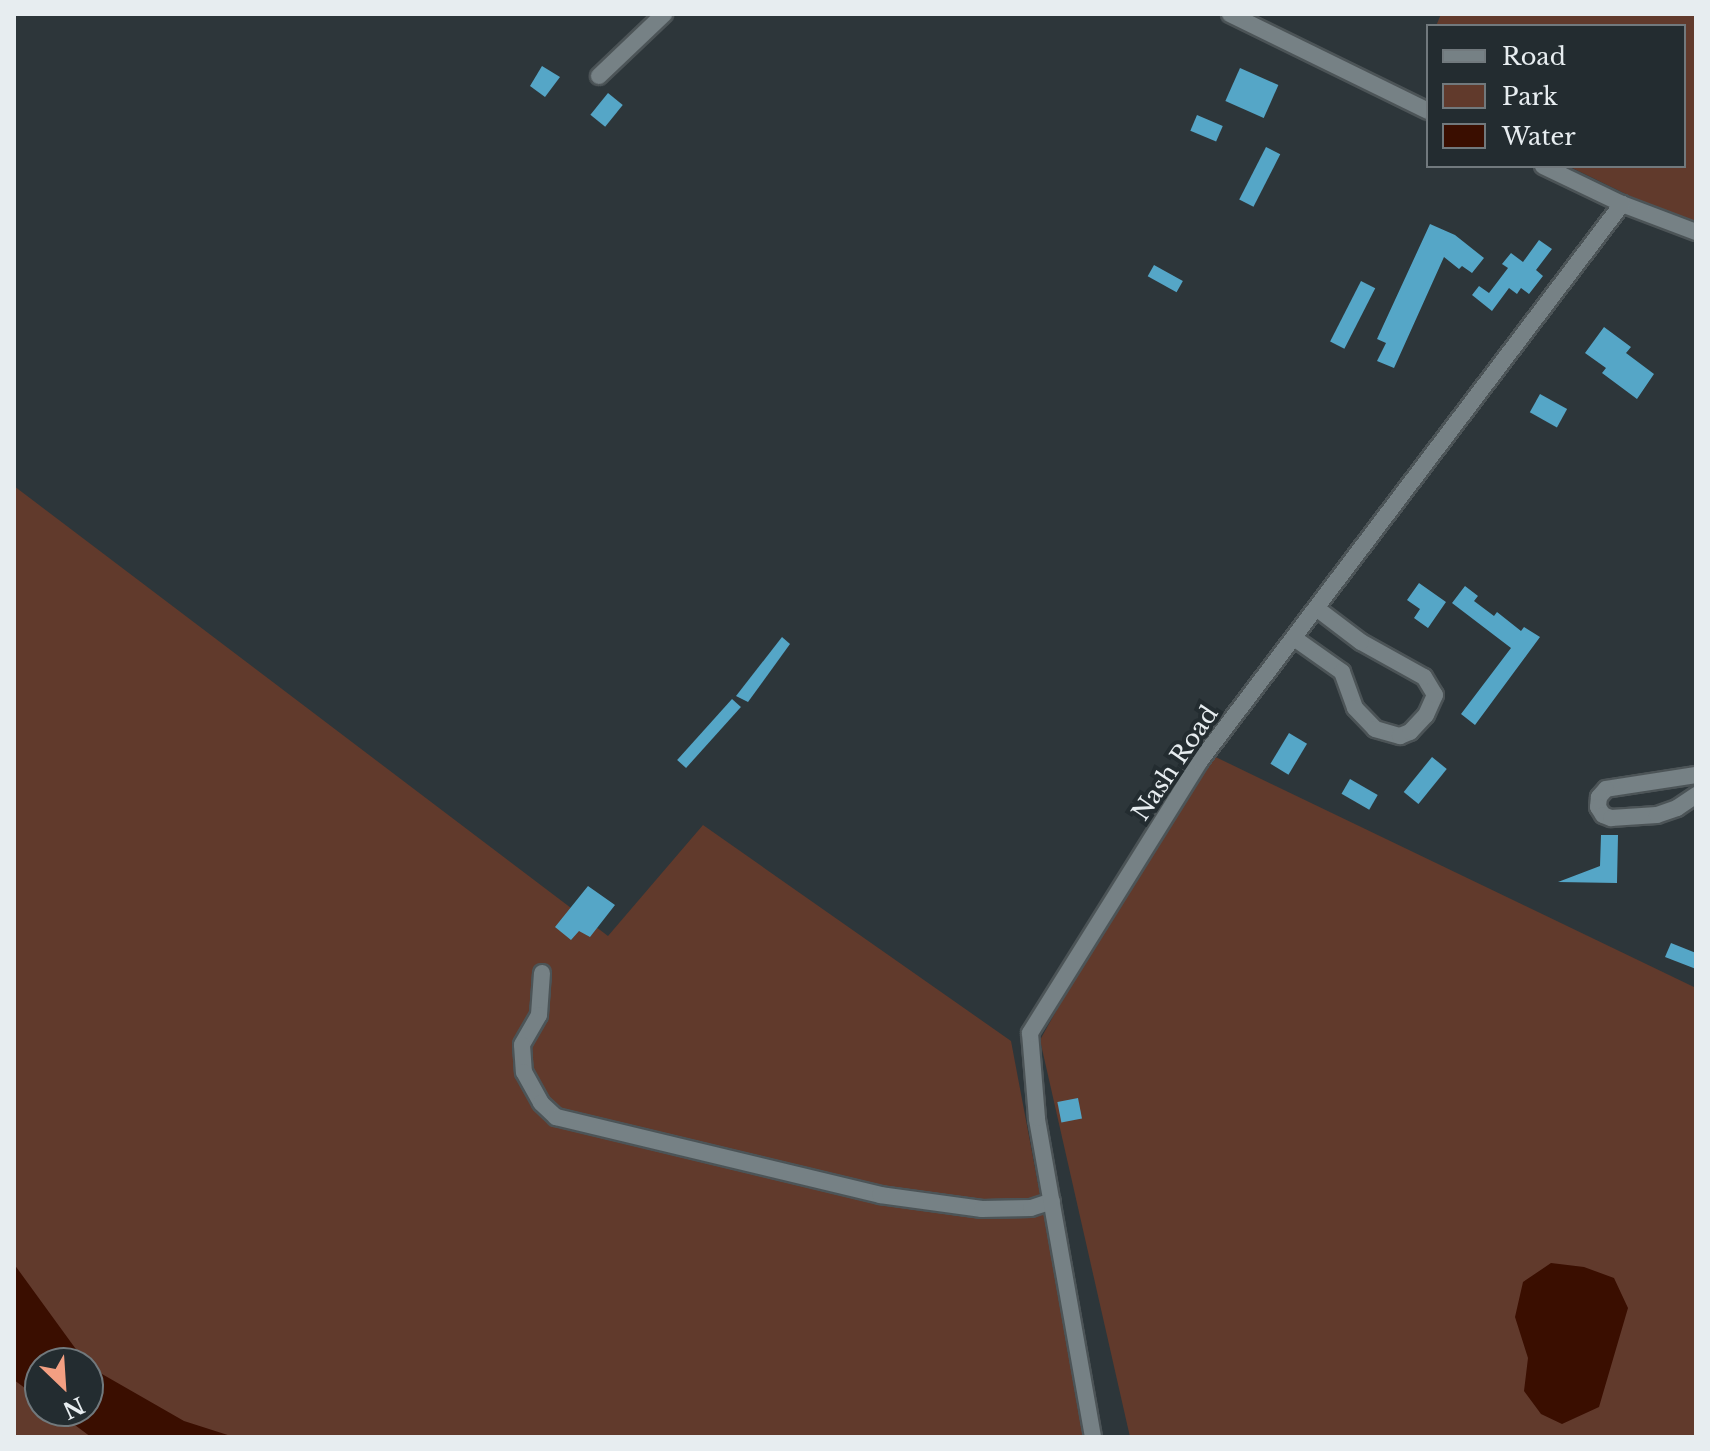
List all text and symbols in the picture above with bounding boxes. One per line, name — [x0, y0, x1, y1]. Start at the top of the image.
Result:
legend — [1426, 24, 1686, 168]
text: Road — [1502, 42, 1566, 71]
text: Park — [1502, 82, 1558, 111]
text: Water — [1502, 122, 1576, 151]
street label: Nash Road — [1126, 700, 1224, 826]
north arrow — [24, 1347, 104, 1427]
text: N — [58, 1391, 89, 1424]

